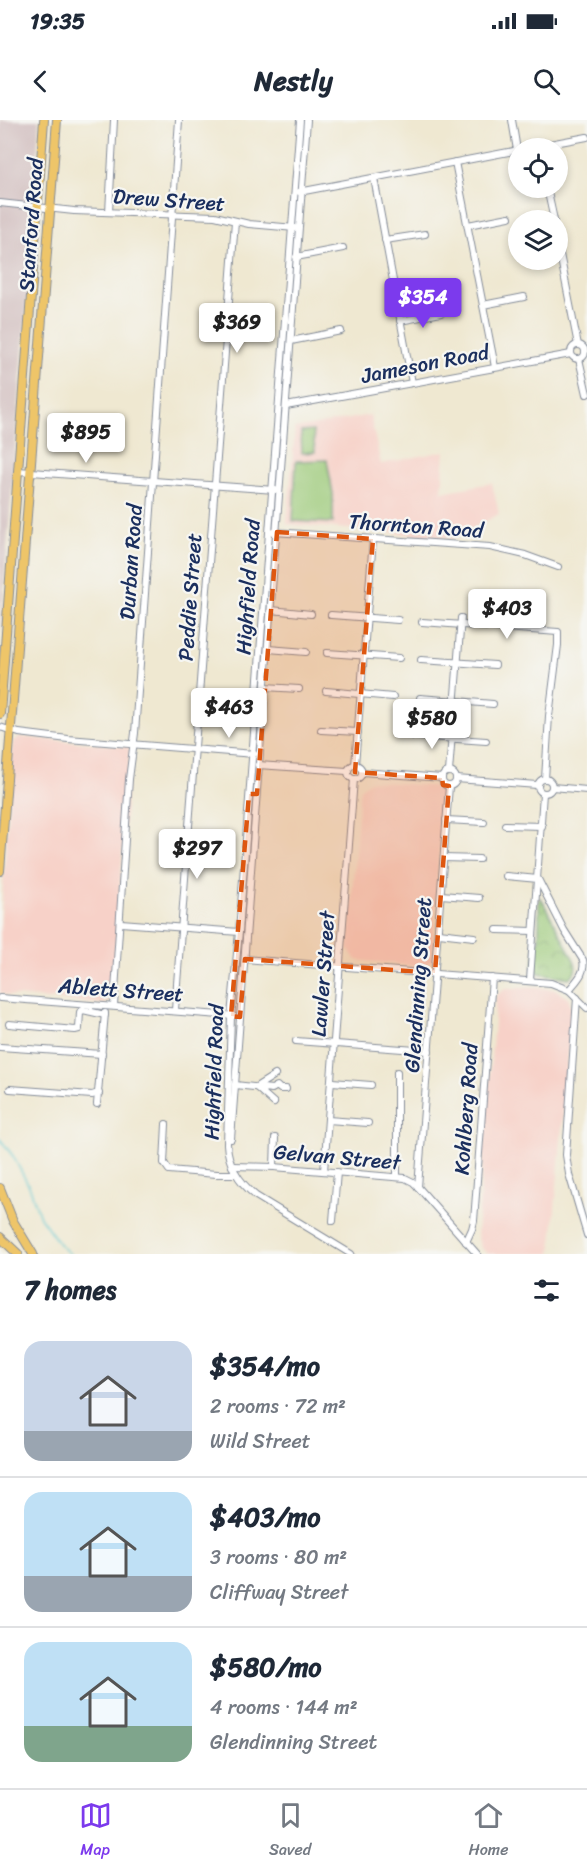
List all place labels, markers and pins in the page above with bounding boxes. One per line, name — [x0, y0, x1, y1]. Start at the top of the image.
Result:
pin: $354 — [387, 278, 459, 329]
pin: $369 — [201, 303, 273, 354]
pin: $895 — [50, 413, 122, 464]
pin: $403 — [471, 589, 543, 640]
pin: $463 — [193, 688, 265, 739]
pin: $580 — [396, 699, 468, 750]
pin: $297 — [161, 829, 233, 880]

